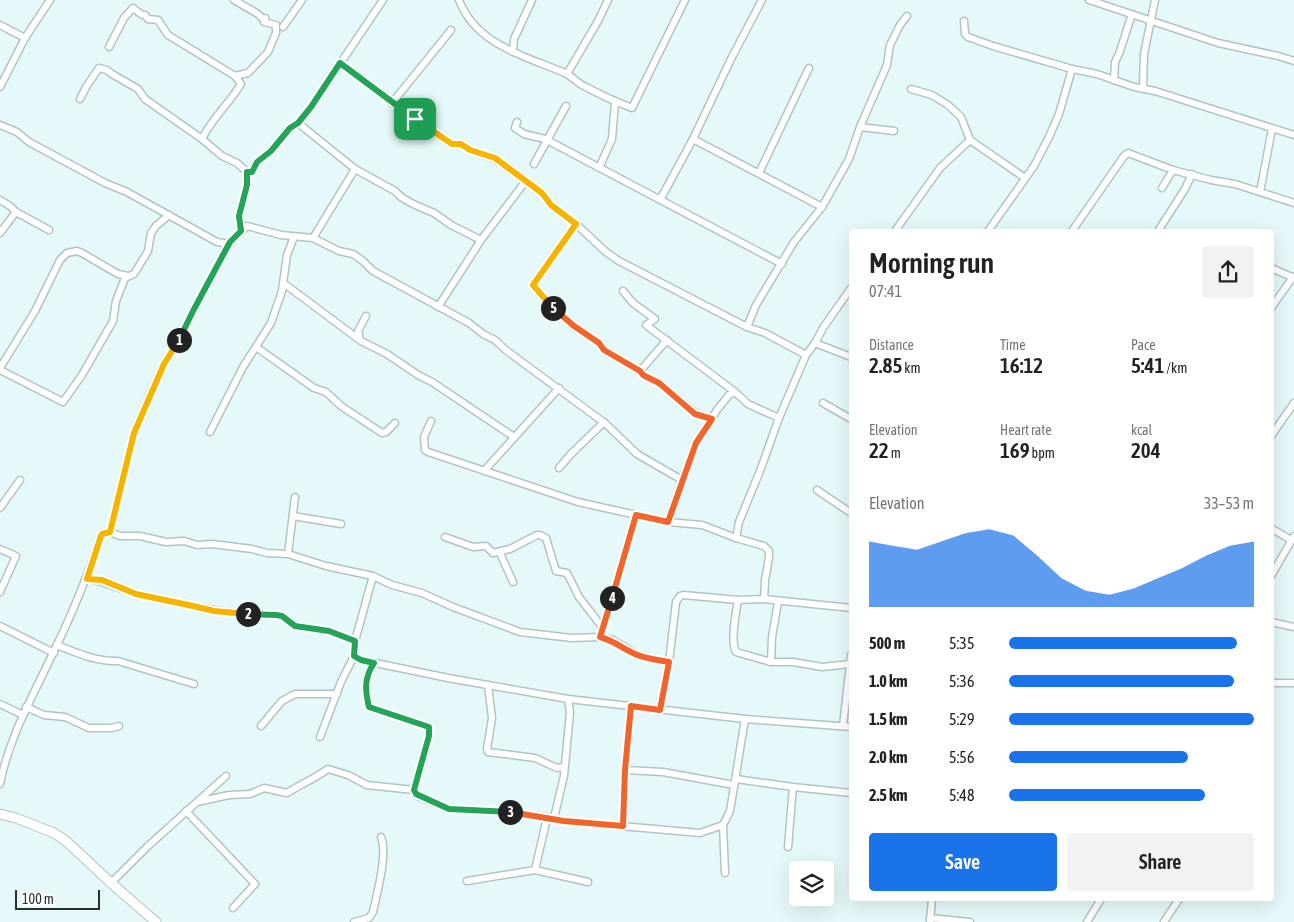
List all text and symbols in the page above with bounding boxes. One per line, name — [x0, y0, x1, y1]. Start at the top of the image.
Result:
pin — [394, 98, 436, 140]
icon: arrive — [401, 105, 429, 133]
button: share — [1202, 246, 1254, 298]
text: Morning run — [869, 247, 994, 279]
text: 07:41 — [869, 282, 902, 300]
pin: 5 — [540, 296, 566, 320]
text: 5 — [550, 300, 557, 316]
pin: 1 — [166, 328, 192, 352]
text: 1 — [176, 332, 183, 348]
text: Distance — [869, 337, 914, 353]
text: Time — [1000, 337, 1026, 353]
text: Pace — [1131, 337, 1156, 353]
text: 2.85 — [869, 353, 902, 377]
text: 16:12 — [1000, 353, 1043, 377]
text: 5:41 — [1131, 353, 1164, 377]
text: km — [902, 360, 921, 376]
text: /km — [1164, 360, 1187, 376]
text: Elevation — [869, 422, 918, 438]
text: Heart rate — [1000, 422, 1052, 438]
text: kcal — [1131, 422, 1152, 438]
text: 22 — [869, 438, 889, 462]
text: 169 — [1000, 438, 1030, 462]
text: 204 — [1131, 438, 1161, 462]
text: m — [889, 445, 901, 461]
text: bpm — [1030, 445, 1055, 461]
text: Elevation — [869, 494, 924, 512]
text: 33–53 m — [1204, 494, 1254, 512]
pin: 4 — [600, 586, 624, 610]
text: 4 — [609, 590, 616, 606]
pin: 2 — [236, 602, 260, 626]
text: 2 — [245, 606, 252, 622]
text: 500 m — [869, 634, 905, 652]
text: 5:35 — [949, 634, 974, 652]
text: 1.0 km — [869, 672, 908, 690]
text: 5:36 — [949, 672, 974, 690]
text: 1.5 km — [869, 710, 908, 728]
text: 5:29 — [949, 710, 974, 728]
text: 2.0 km — [869, 748, 908, 766]
text: 5:56 — [949, 748, 974, 766]
text: 2.5 km — [869, 786, 908, 804]
text: 5:48 — [949, 786, 974, 804]
pin: 3 — [498, 800, 522, 824]
text: 3 — [507, 804, 514, 820]
button: Save — [869, 833, 1057, 891]
button: Share — [1067, 833, 1254, 891]
map controls — [789, 861, 834, 906]
button: layers — [789, 861, 834, 906]
scale bar — [15, 887, 100, 910]
text: 100 m — [22, 891, 54, 907]

